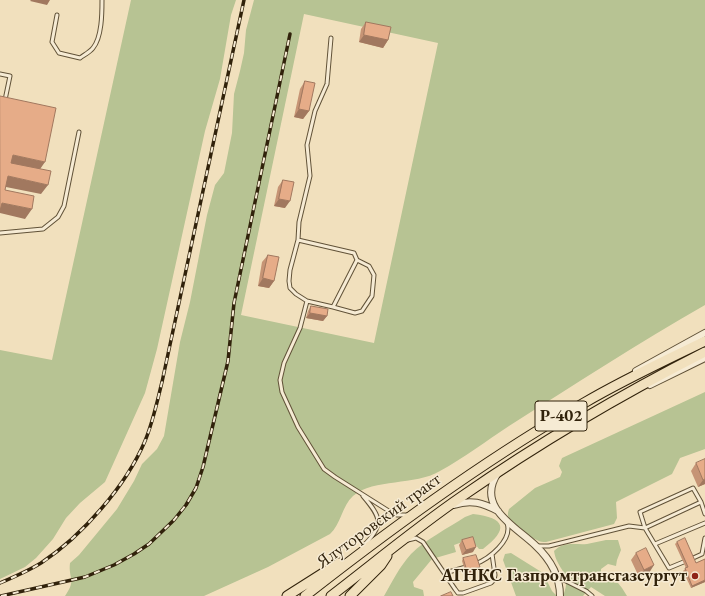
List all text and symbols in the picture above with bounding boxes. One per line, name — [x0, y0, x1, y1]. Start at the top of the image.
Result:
road number: Р-402 — [535, 401, 587, 431]
street label: Ялуторовский тракт — [313, 469, 445, 573]
place label: АГНКС Газпромтрансгазсургут — [441, 565, 687, 587]
marker: АГНКС Газпромтрансгазсургут — [690, 571, 700, 581]

